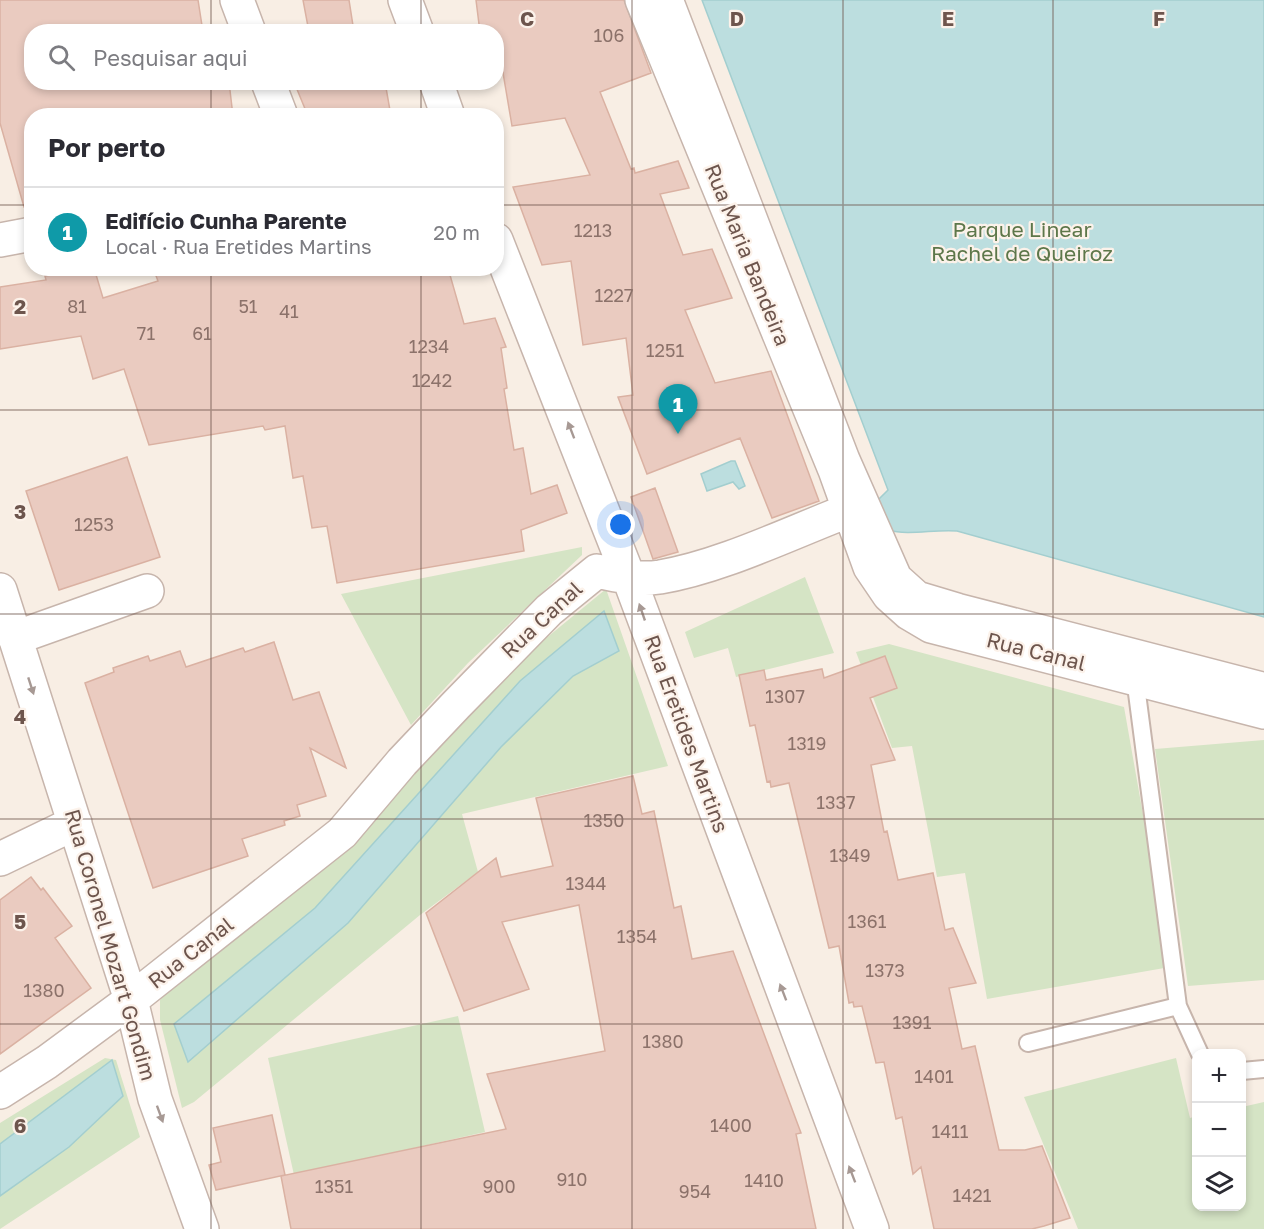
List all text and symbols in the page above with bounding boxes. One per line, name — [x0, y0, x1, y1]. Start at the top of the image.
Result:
text: C — [520, 6, 534, 30]
text: D — [730, 6, 744, 30]
text: E — [942, 6, 954, 30]
text: F — [1153, 6, 1165, 30]
search box — [24, 24, 504, 90]
house number: 106 — [594, 24, 624, 46]
icon: search — [45, 41, 78, 74]
text: Pesquisar aqui — [93, 44, 248, 71]
text: Por perto — [48, 132, 165, 163]
street label: Rua Maria Bandeira — [700, 160, 796, 349]
text: Edifício Cunha Parente — [105, 207, 347, 234]
park label: Parque Linear Rachel de Queiroz — [931, 216, 1113, 266]
house number: 1213 — [574, 219, 612, 241]
text: 1 — [62, 220, 73, 244]
text: 20 m — [433, 220, 480, 244]
text: Local · Rua Eretides Martins — [105, 234, 372, 258]
house number: 1227 — [594, 284, 634, 306]
text: 2 — [14, 294, 26, 318]
house number: 81 — [67, 295, 87, 317]
house number: 51 — [238, 295, 258, 317]
house number: 41 — [279, 300, 299, 322]
house number: 71 — [137, 322, 155, 344]
house number: 61 — [192, 322, 212, 344]
house number: 1234 — [409, 335, 449, 357]
house number: 1251 — [646, 339, 684, 361]
house number: 1242 — [412, 369, 452, 391]
pin: 1 — [658, 384, 698, 434]
one-way arrow — [566, 421, 576, 439]
text: 3 — [14, 499, 26, 523]
your location — [606, 510, 635, 539]
house number: 1253 — [74, 513, 114, 535]
street label: Rua Canal — [495, 575, 587, 663]
one-way arrow — [636, 603, 646, 621]
street label: Rua Canal — [984, 626, 1089, 676]
street label: Rua Eretides Martins — [639, 631, 735, 836]
one-way arrow — [27, 677, 36, 695]
house number: 1307 — [765, 685, 805, 707]
text: 4 — [14, 704, 26, 728]
house number: 1319 — [788, 732, 826, 754]
house number: 1337 — [816, 791, 856, 813]
street label: Rua Coronel Mozart Gondim — [60, 806, 162, 1083]
house number: 1350 — [584, 809, 624, 831]
house number: 1349 — [829, 844, 871, 866]
house number: 1344 — [565, 872, 607, 894]
text: 5 — [14, 909, 26, 933]
house number: 1361 — [848, 910, 887, 932]
street label: Rua Canal — [142, 911, 238, 994]
house number: 1354 — [617, 925, 657, 947]
house number: 1373 — [865, 959, 905, 981]
house number: 1380 — [23, 979, 65, 1001]
one-way arrow — [778, 983, 788, 1001]
house number: 1391 — [893, 1011, 932, 1033]
house number: 1380 — [642, 1030, 684, 1052]
map controls — [1192, 1049, 1246, 1211]
button: + — [1192, 1049, 1246, 1103]
house number: 1401 — [914, 1065, 954, 1087]
button: − — [1192, 1103, 1246, 1157]
one-way arrow — [156, 1105, 166, 1123]
text: 6 — [14, 1113, 26, 1137]
house number: 1400 — [710, 1114, 752, 1136]
house number: 1411 — [931, 1120, 969, 1142]
button: layers — [1192, 1157, 1246, 1211]
one-way arrow — [847, 1165, 856, 1183]
house number: 910 — [557, 1168, 587, 1190]
house number: 1410 — [744, 1169, 784, 1191]
house number: 1351 — [315, 1175, 353, 1197]
house number: 900 — [482, 1175, 516, 1197]
house number: 954 — [679, 1180, 711, 1202]
house number: 1421 — [953, 1184, 992, 1206]

